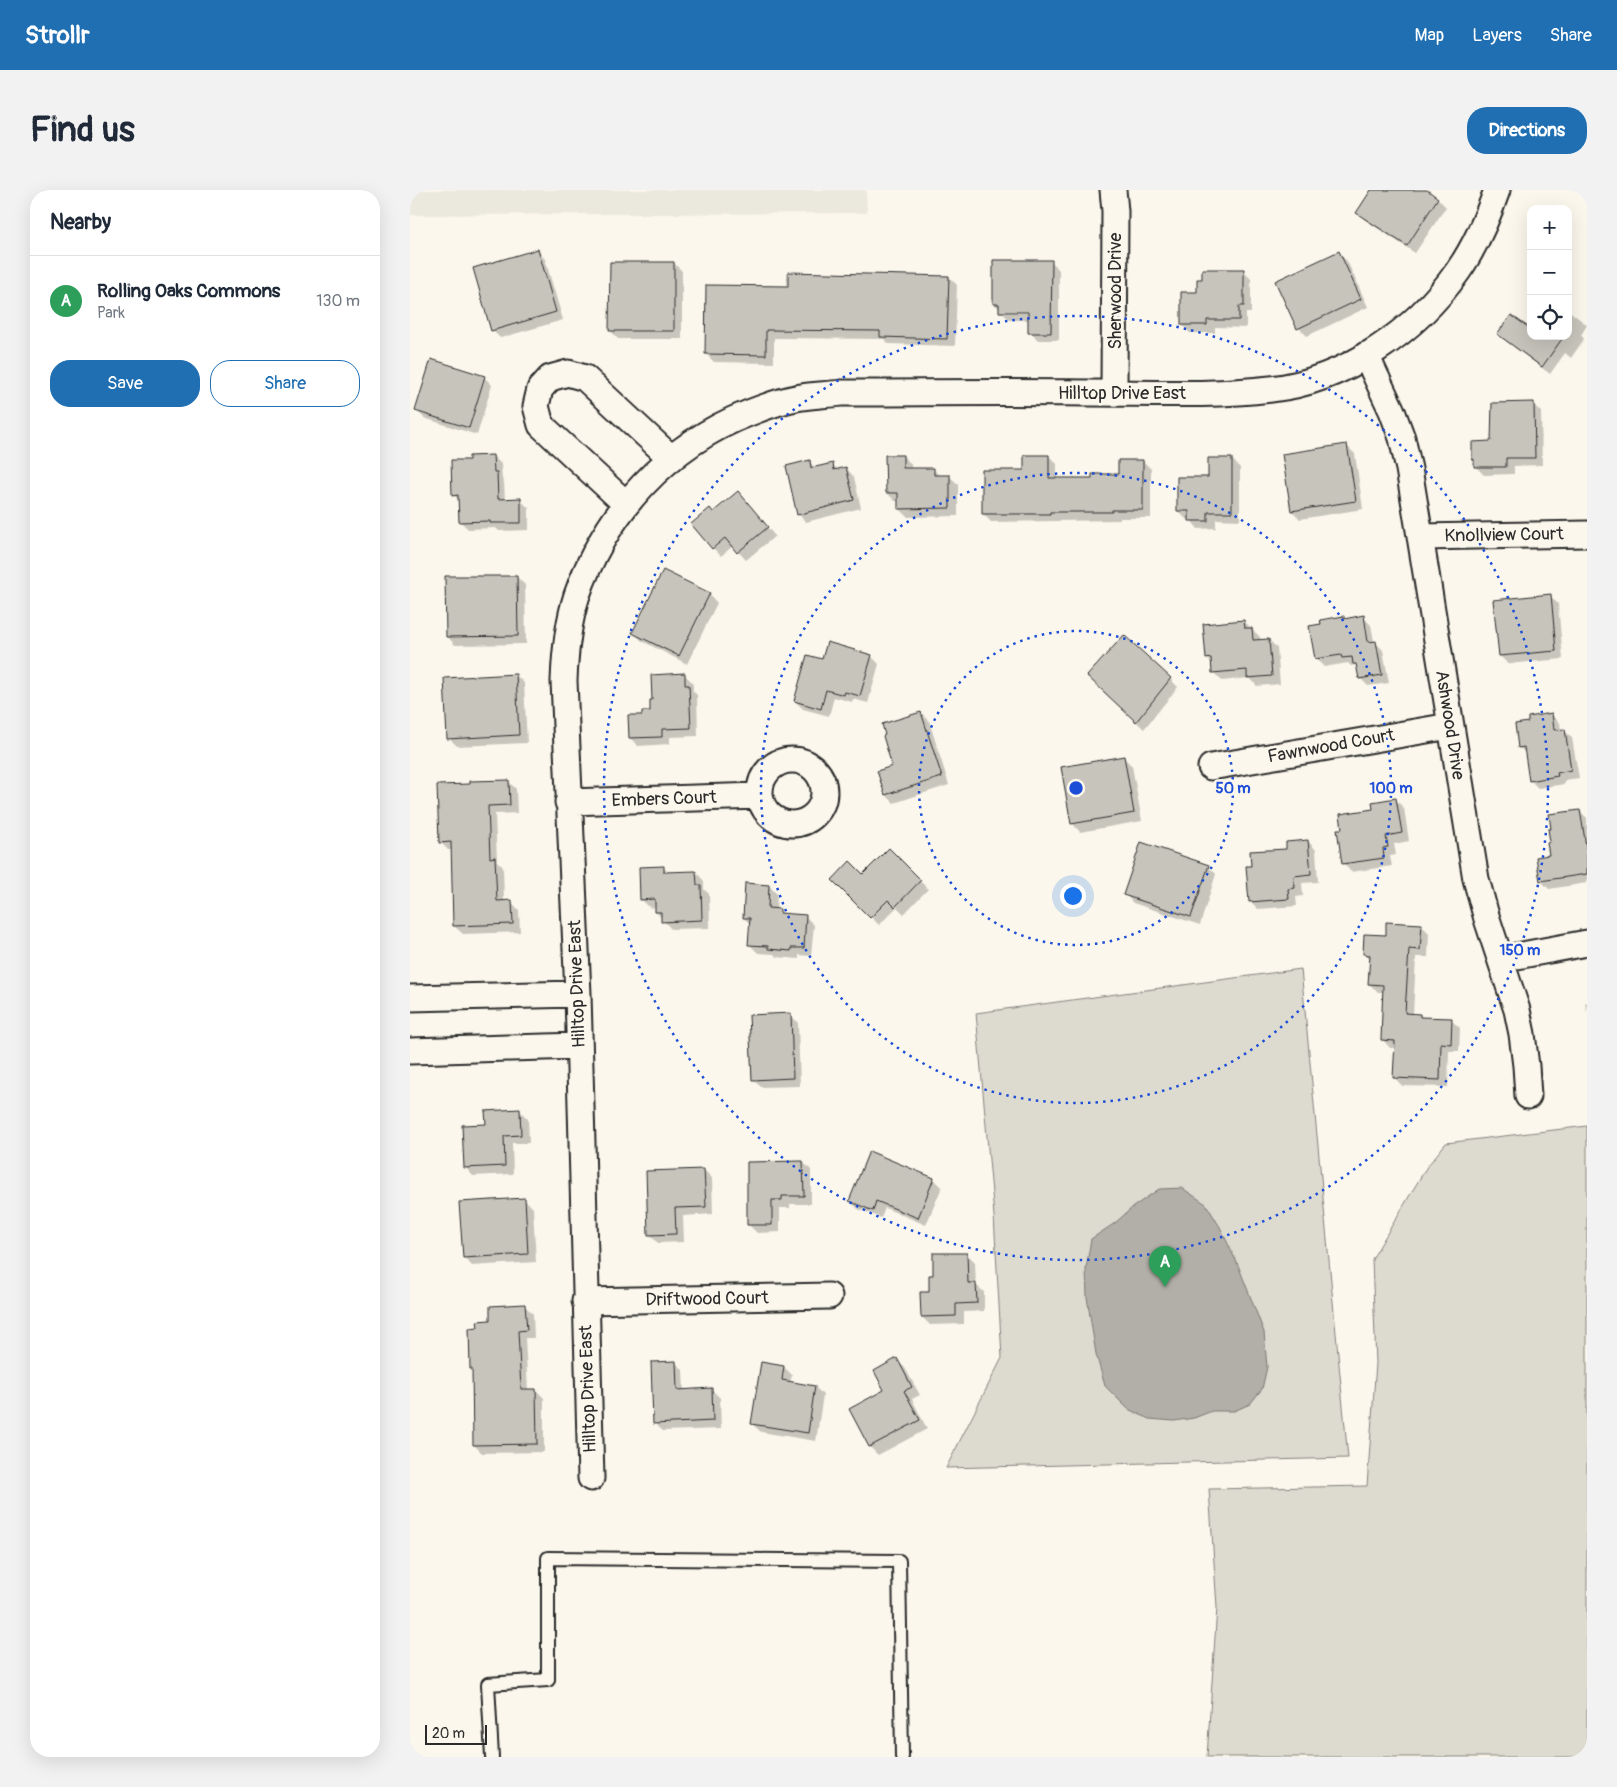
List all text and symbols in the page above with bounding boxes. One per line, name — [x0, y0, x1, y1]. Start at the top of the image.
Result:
text: Strollr — [25, 21, 90, 50]
text: Map — [1415, 24, 1444, 47]
text: Layers — [1472, 24, 1522, 47]
text: Share — [1550, 24, 1592, 47]
button: Directions — [1467, 107, 1587, 154]
text: Find us — [30, 108, 135, 152]
map controls — [1527, 205, 1572, 340]
button: + — [1527, 205, 1572, 250]
text: Nearby — [50, 209, 111, 236]
street label: Sherwood Drive — [1104, 232, 1127, 349]
button: − — [1527, 250, 1572, 295]
text: Rolling Oaks Commons — [97, 279, 280, 303]
text: A — [61, 291, 71, 311]
text: 130 m — [316, 291, 360, 311]
button: locate — [1527, 295, 1572, 340]
text: Park — [97, 303, 125, 323]
button: Save — [50, 360, 200, 407]
button: Share — [210, 360, 360, 407]
street label: Hilltop Drive East — [1058, 382, 1187, 405]
street label: Knollview Court — [1444, 522, 1565, 548]
street label: Ashwood Drive — [1430, 668, 1470, 782]
street label: Fawnwood Court — [1266, 723, 1397, 768]
centre of rings — [1067, 779, 1085, 797]
text: 50 m — [1216, 779, 1250, 798]
text: 100 m — [1370, 779, 1412, 798]
street label: Embers Court — [611, 786, 718, 812]
your location — [1060, 883, 1086, 909]
street label: Hilltop Drive East — [563, 919, 591, 1048]
text: 150 m — [1500, 941, 1540, 960]
pin: A — [1149, 1246, 1181, 1287]
street label: Driftwood Court — [645, 1286, 770, 1312]
street label: Hilltop Drive East — [574, 1324, 602, 1453]
scale bar — [425, 1722, 488, 1745]
text: 20 m — [432, 1725, 465, 1742]

